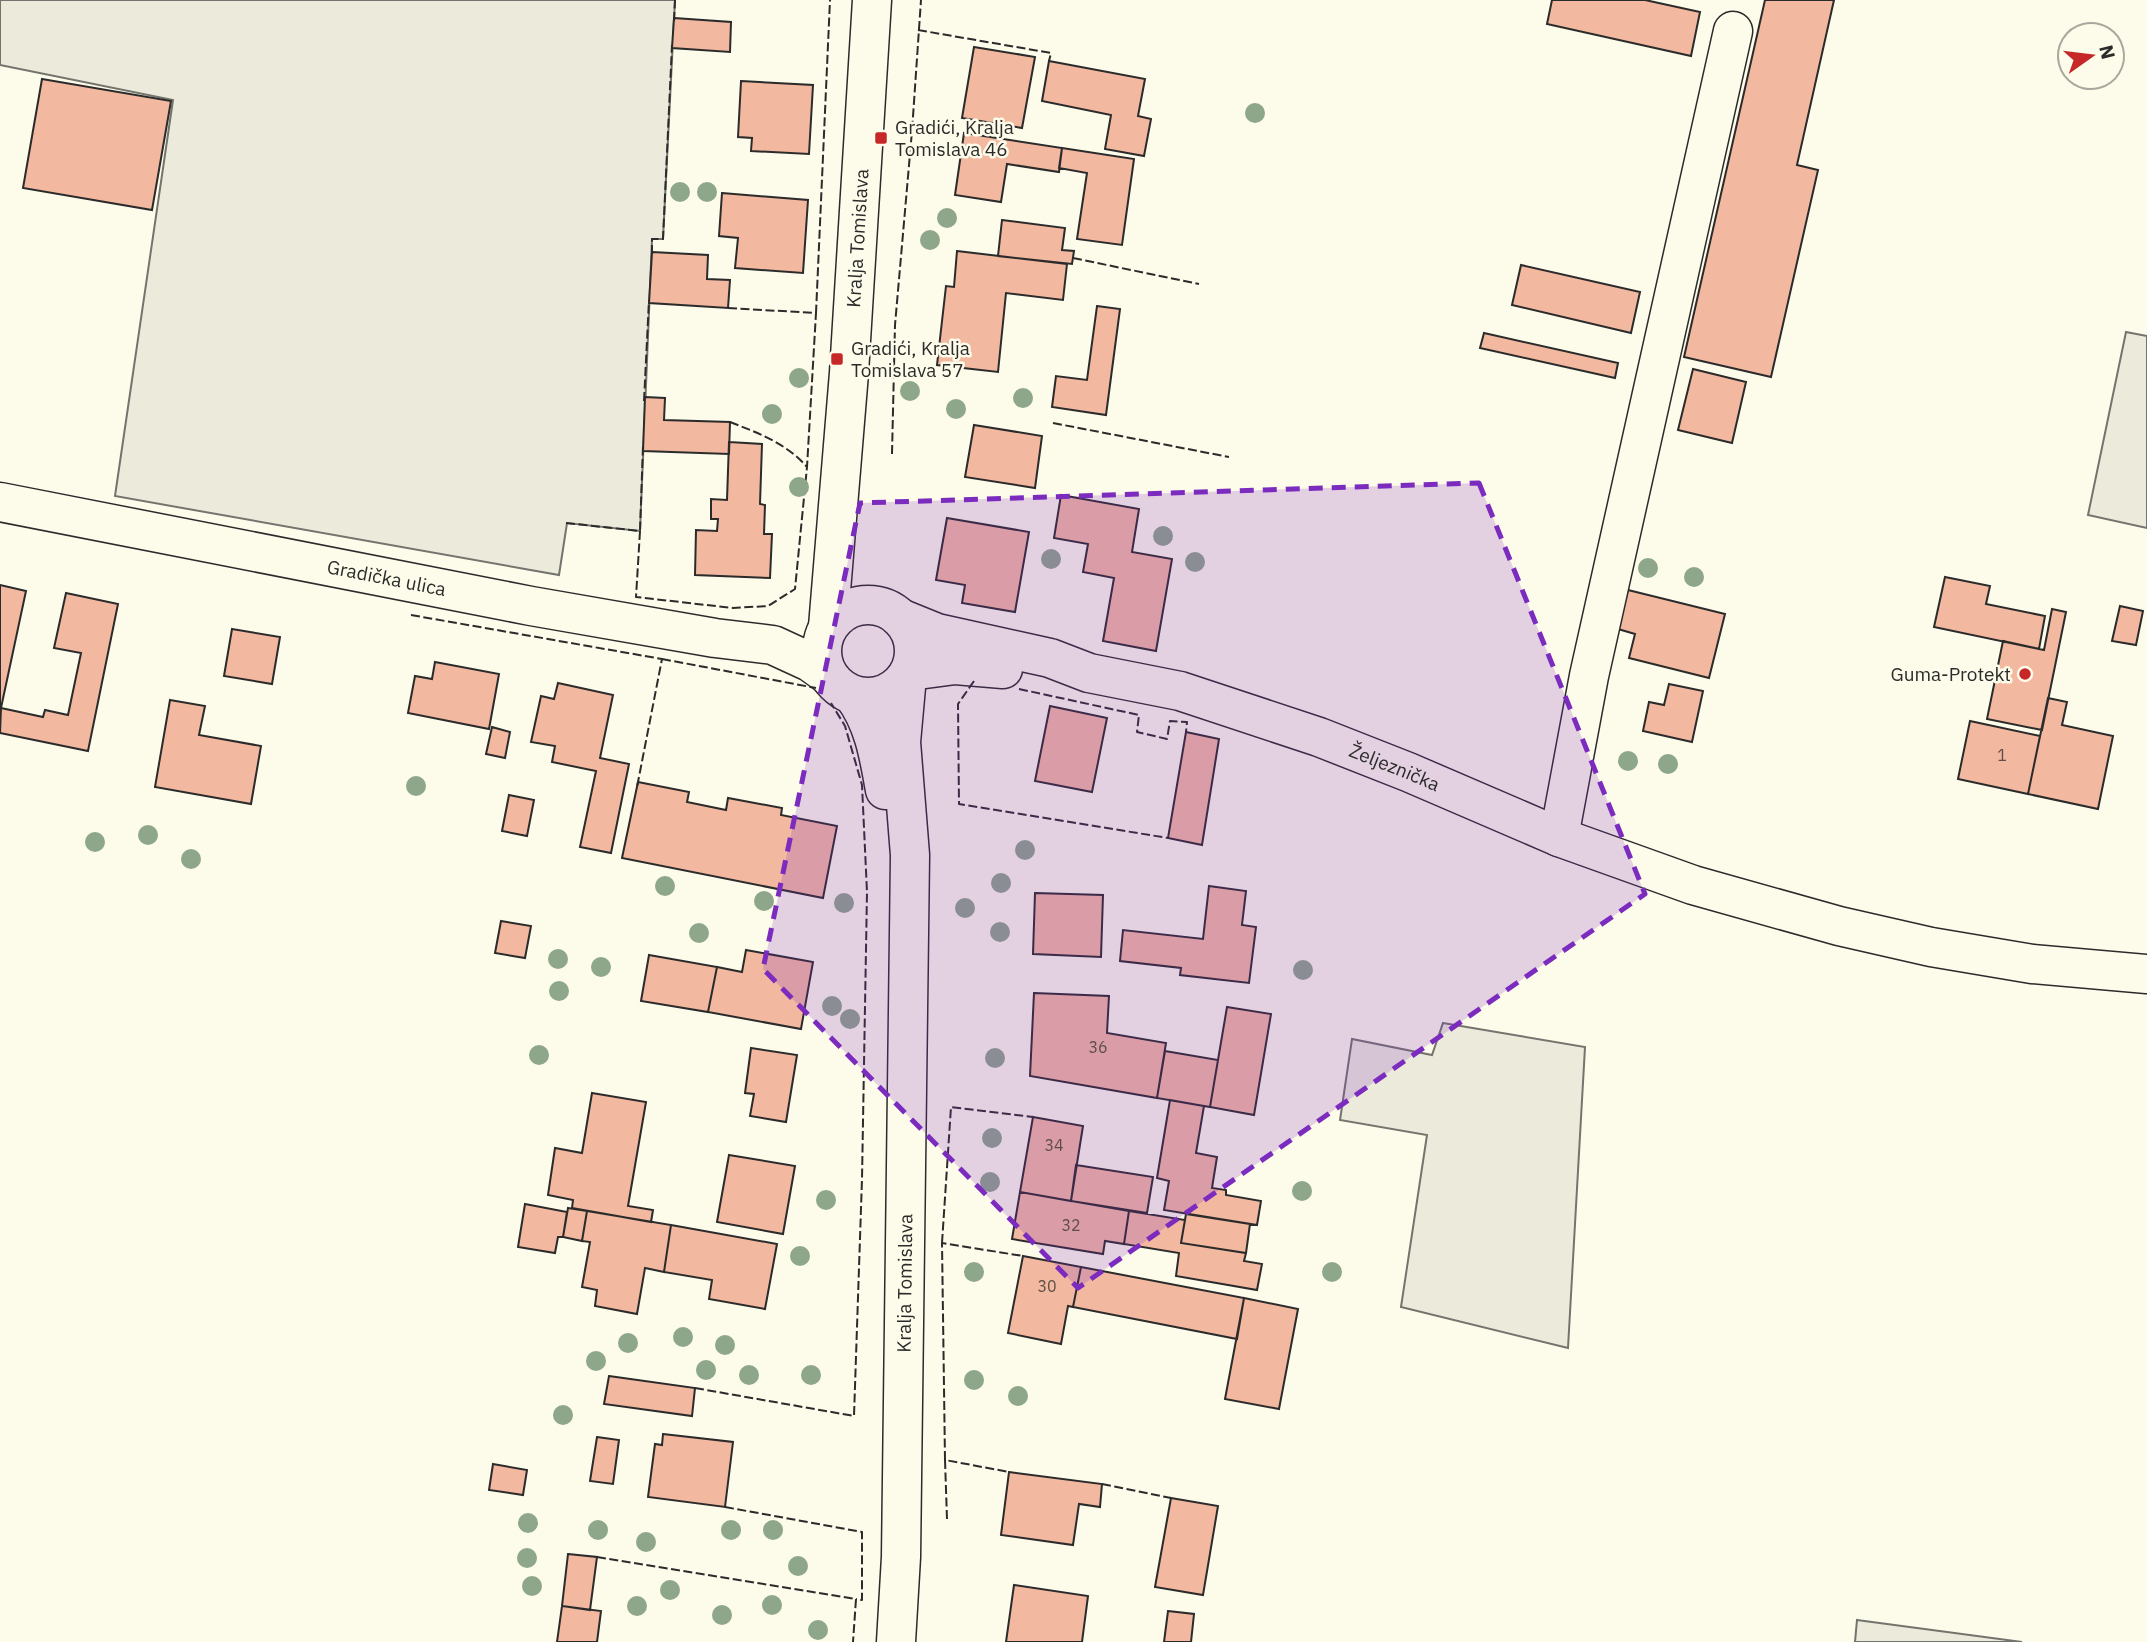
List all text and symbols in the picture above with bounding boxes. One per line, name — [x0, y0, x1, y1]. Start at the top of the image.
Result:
north arrow — [2056, 21, 2126, 91]
text: N — [2094, 42, 2121, 61]
place label: Gradići, Kralja Tomislava 46 — [895, 115, 1014, 161]
marker: Gradići, Kralja Tomislava 46 — [873, 130, 889, 146]
street label: Kralja Tomislava — [841, 168, 874, 308]
place label: Gradići, Kralja Tomislava 57 — [851, 336, 970, 382]
marker: Gradići, Kralja Tomislava 57 — [829, 351, 845, 367]
street label: Gradička ulica — [325, 554, 448, 601]
place label: Guma-Protekt — [1890, 662, 2011, 686]
marker: Guma-Protekt — [2017, 666, 2033, 682]
street label: Željeznička — [1346, 738, 1444, 796]
house number: 1 — [1997, 745, 2007, 765]
house number: 36 — [1088, 1037, 1108, 1057]
house number: 34 — [1044, 1135, 1064, 1155]
street label: Kralja Tomislava — [892, 1214, 917, 1353]
house number: 32 — [1061, 1215, 1081, 1235]
house number: 30 — [1037, 1276, 1057, 1296]

